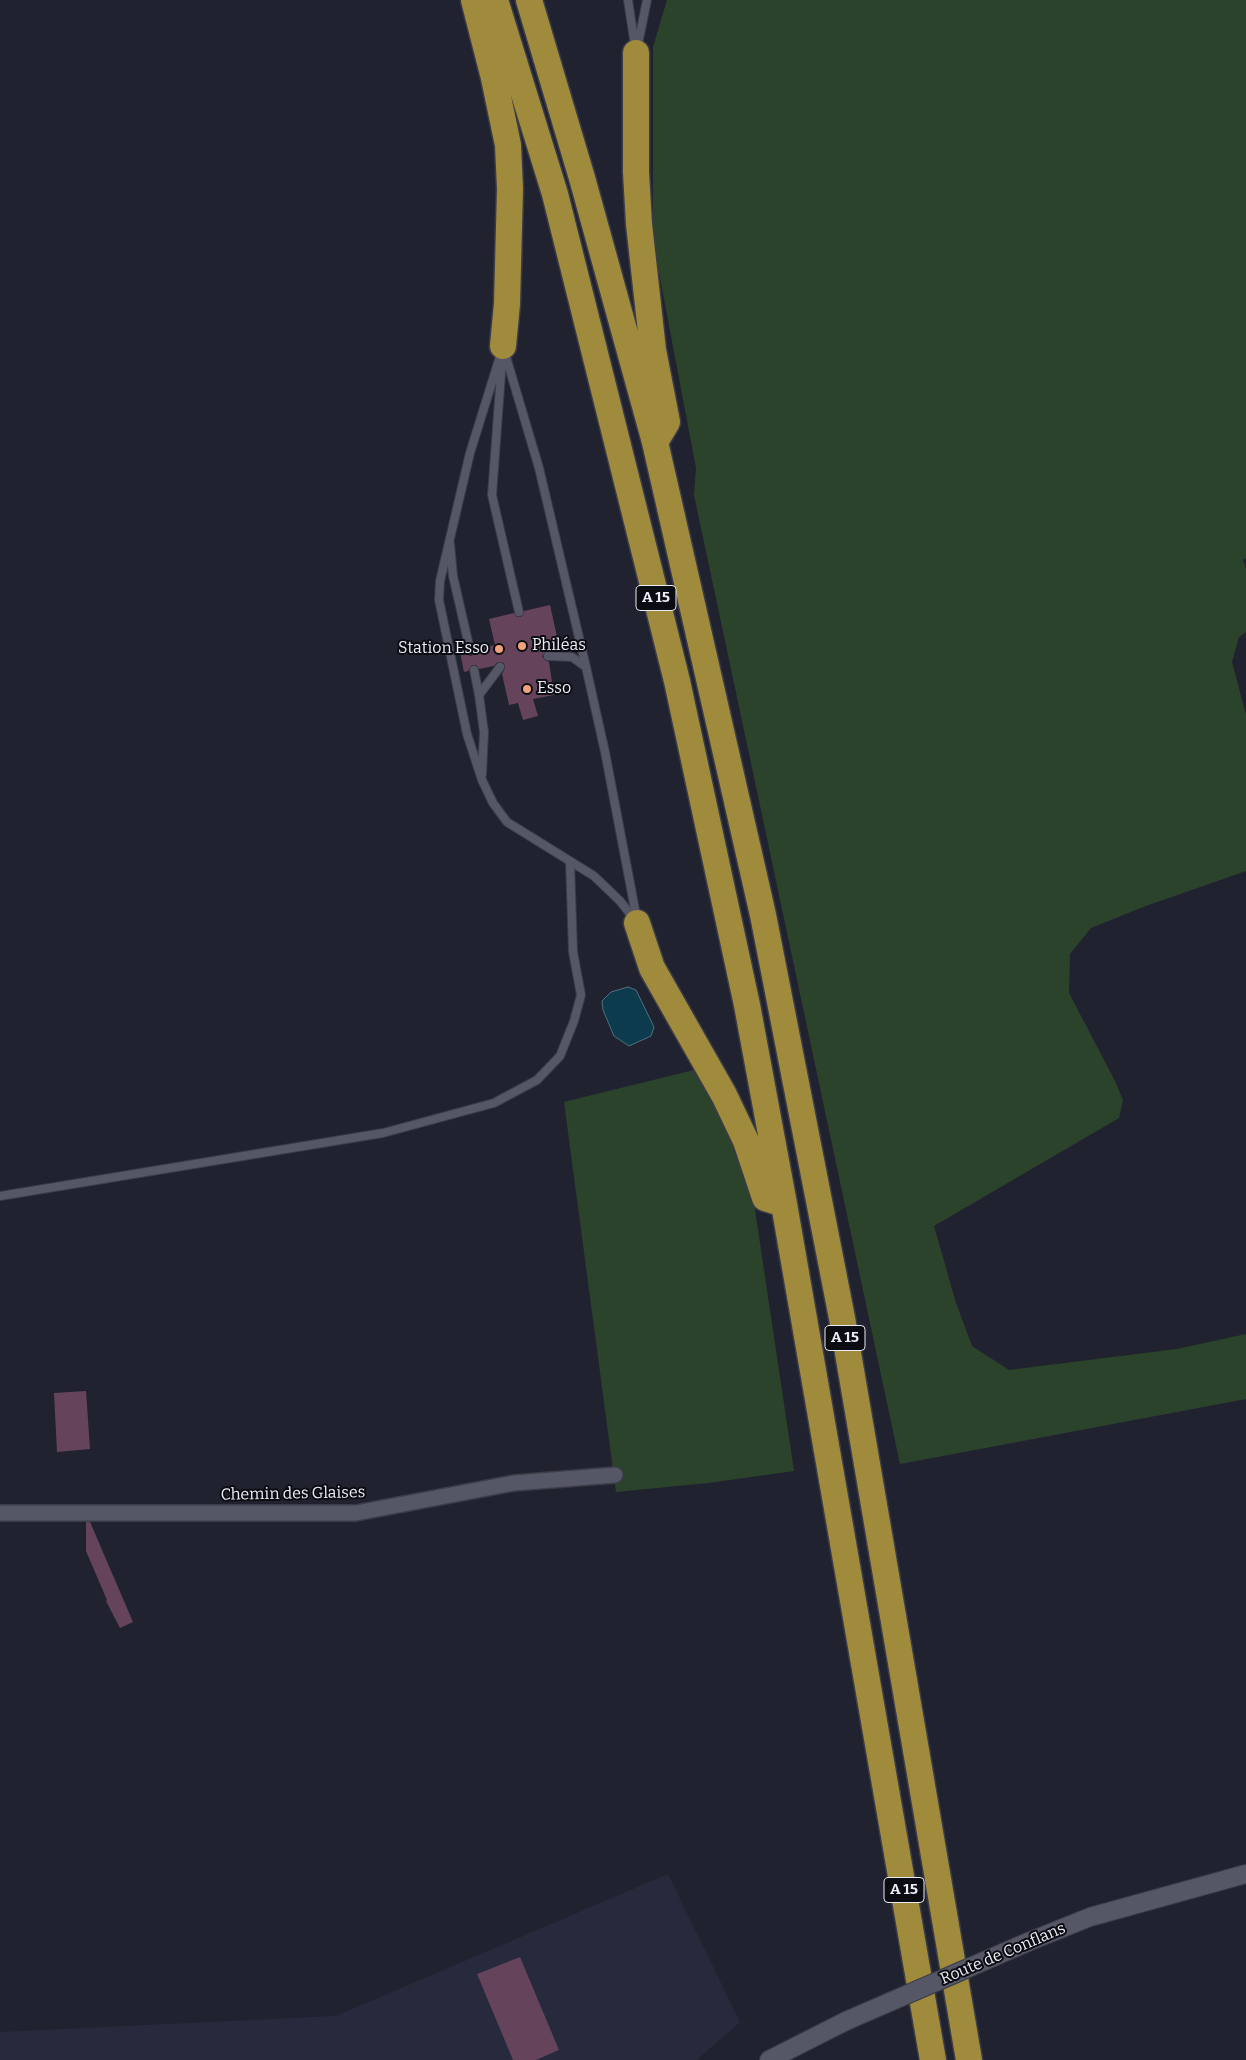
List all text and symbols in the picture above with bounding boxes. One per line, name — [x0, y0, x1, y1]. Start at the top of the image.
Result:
road number: A 15 — [636, 586, 676, 610]
place label: Philéas — [532, 636, 586, 656]
place label: Station Esso — [398, 639, 489, 659]
marker: Philéas — [516, 640, 528, 652]
marker: Station Esso — [493, 643, 505, 655]
place label: Esso — [537, 679, 571, 699]
marker: Esso — [521, 683, 533, 695]
road number: A 15 — [825, 1326, 865, 1350]
street label: Chemin des Glaises — [221, 1483, 365, 1505]
road number: A 15 — [884, 1878, 924, 1902]
street label: Route de Conflans — [938, 1919, 1068, 1989]

